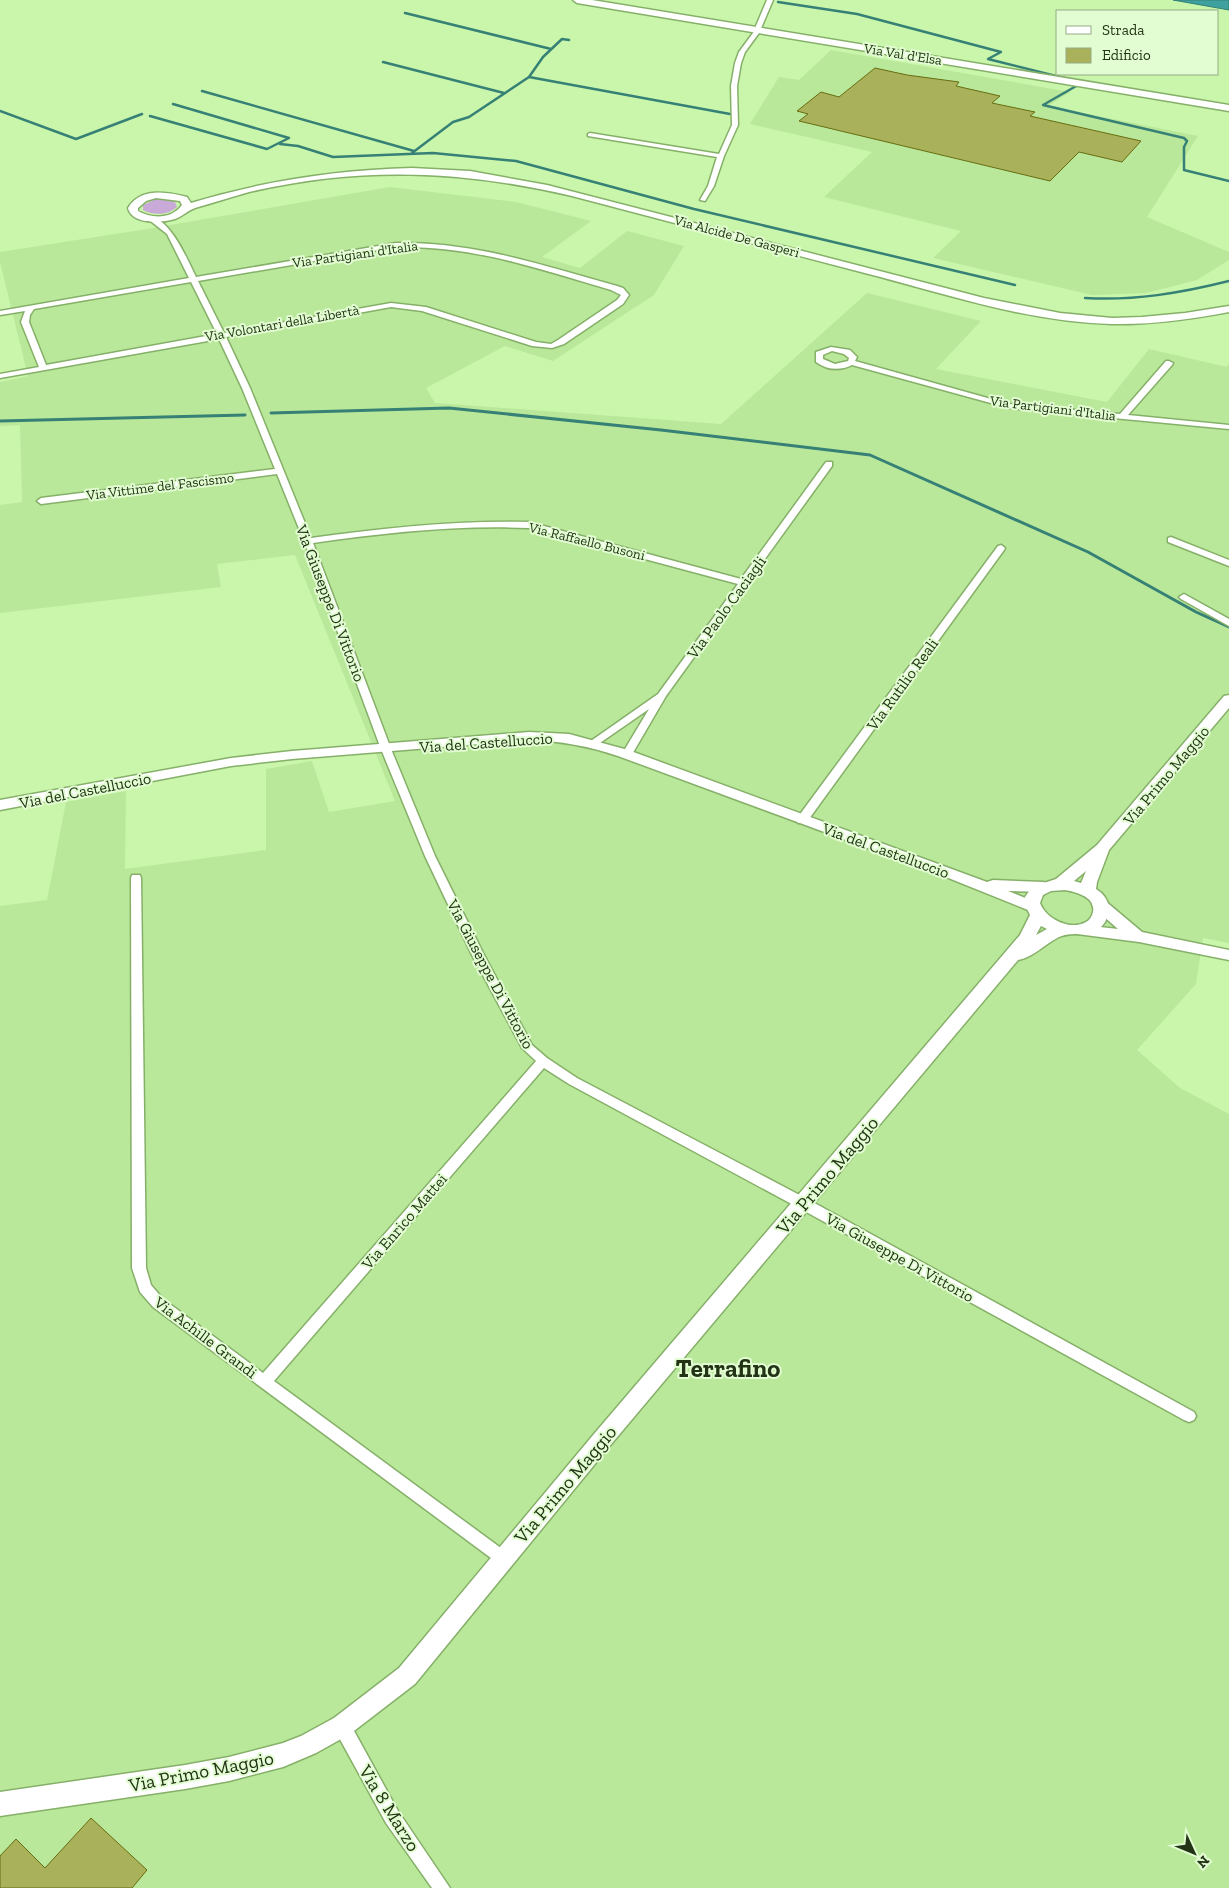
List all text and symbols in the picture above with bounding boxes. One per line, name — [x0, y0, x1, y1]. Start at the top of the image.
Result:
legend — [1056, 10, 1219, 75]
text: Strada — [1102, 21, 1145, 39]
street label: Via Val d'Elsa — [862, 40, 944, 69]
text: Edificio — [1102, 46, 1151, 64]
street label: Via Alcide De Gasperi — [671, 211, 802, 261]
street label: Via Partigiani d'Italia — [290, 237, 419, 272]
street label: Via Volontari della Libertà — [203, 301, 361, 346]
street label: Via Partigiani d'Italia — [988, 392, 1117, 425]
street label: Via Vittime del Fascismo — [84, 469, 235, 504]
street label: Via Raffaello Busoni — [526, 519, 647, 564]
street label: Via Giuseppe Di Vittorio — [291, 521, 369, 684]
street label: Via Paolo Caciagli — [682, 552, 770, 663]
street label: Via Rutilio Reali — [862, 634, 943, 735]
street label: Via Primo Maggio — [1119, 722, 1213, 830]
street label: Via del Castelluccio — [418, 728, 553, 757]
street label: Via del Castelluccio — [17, 768, 152, 813]
street label: Via del Castelluccio — [819, 818, 952, 882]
street label: Via Giuseppe Di Vittorio — [443, 895, 538, 1052]
street label: Via Primo Maggio — [771, 1111, 884, 1240]
street label: Via Enrico Mattei — [357, 1169, 451, 1274]
street label: Via Giuseppe Di Vittorio — [821, 1208, 977, 1306]
street label: Via Achille Grandi — [150, 1292, 261, 1383]
district label: Terrafino — [676, 1353, 780, 1383]
street label: Via Primo Maggio — [509, 1420, 622, 1549]
street label: Via Primo Maggio — [126, 1746, 276, 1797]
street label: Via 8 Marzo — [353, 1760, 425, 1856]
north arrow — [1169, 1828, 1219, 1878]
text: N — [1193, 1852, 1213, 1872]

